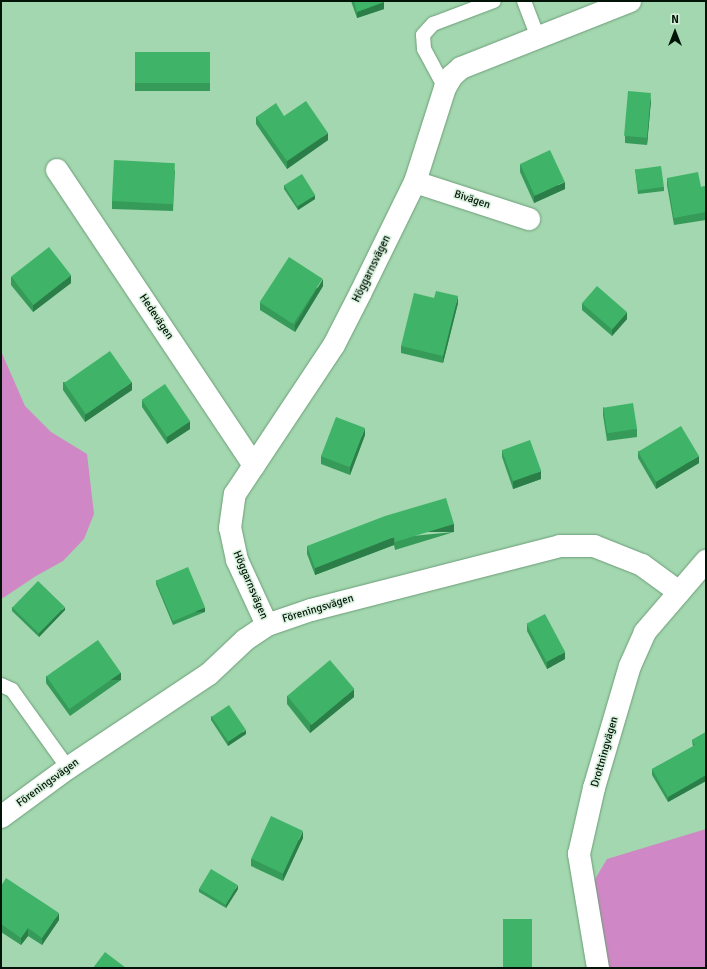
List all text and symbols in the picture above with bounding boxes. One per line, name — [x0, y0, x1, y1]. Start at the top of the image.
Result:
north arrow — [655, 12, 695, 52]
text: N — [671, 13, 679, 26]
street label: Bivägen — [452, 188, 492, 212]
street label: Höggarnsvägen — [350, 233, 394, 305]
street label: Hedevägen — [136, 292, 176, 342]
street label: Höggarnsvägen — [230, 549, 270, 621]
street label: Föreningsvägen — [281, 592, 355, 626]
street label: Drottningvägen — [589, 715, 621, 789]
street label: Föreningsvägen — [14, 756, 82, 810]

